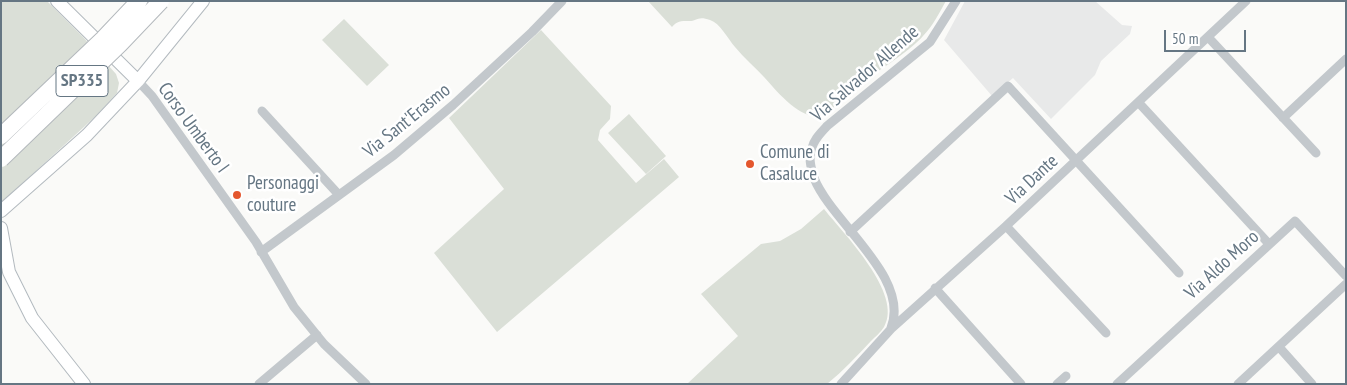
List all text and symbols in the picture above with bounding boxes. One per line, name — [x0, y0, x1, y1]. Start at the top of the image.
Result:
scale bar — [1167, 20, 1250, 52]
street label: Via Salvador Allende — [806, 21, 924, 127]
text: 50 m — [1172, 29, 1198, 48]
road number: SP335 — [56, 66, 108, 96]
street label: Corso Umberto I — [153, 78, 233, 178]
street label: Via Sant'Erasmo — [359, 79, 455, 163]
place label: Comune di Casaluce — [760, 142, 830, 186]
street label: Via Dante — [1001, 150, 1063, 210]
marker: Comune di Casaluce — [744, 158, 756, 170]
place label: Personaggi couture — [247, 173, 319, 217]
marker: Personaggi couture — [231, 189, 243, 201]
street label: Via Aldo Moro — [1180, 226, 1264, 304]

